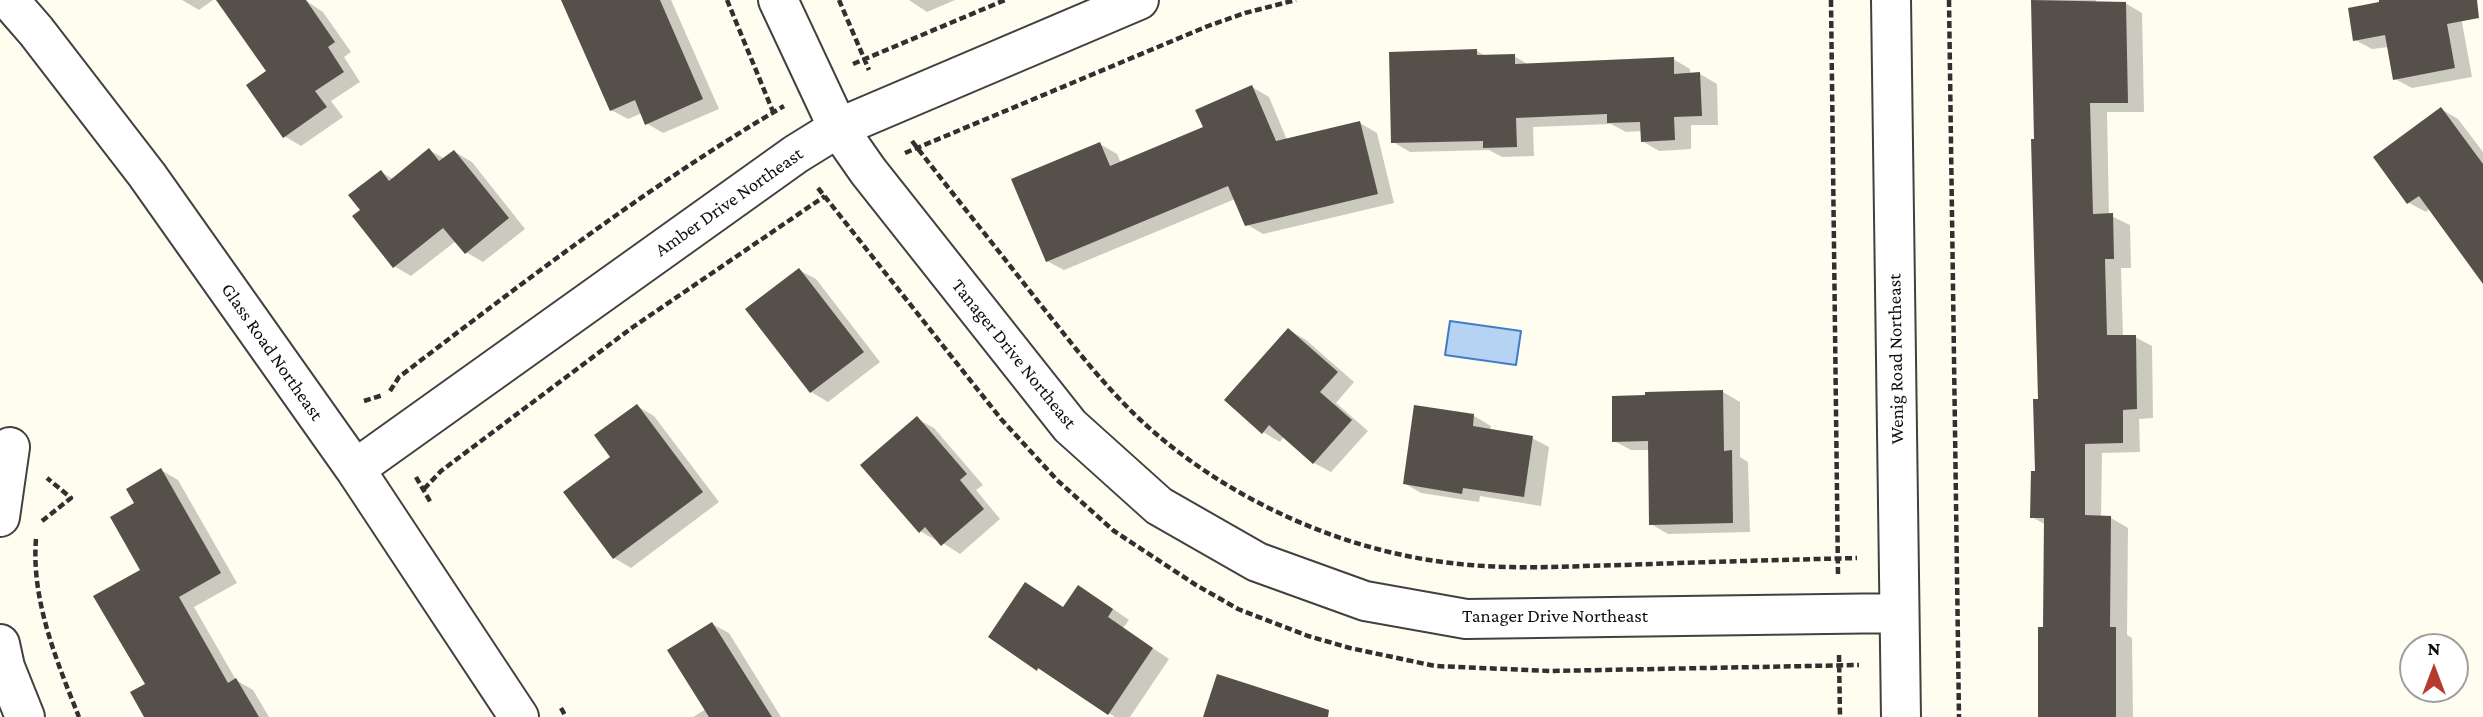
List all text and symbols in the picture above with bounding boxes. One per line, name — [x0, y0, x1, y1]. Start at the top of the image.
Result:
street label: Amber Drive Northeast — [651, 142, 807, 262]
street label: Wenig Road Northeast — [1883, 273, 1909, 445]
street label: Tanager Drive Northeast — [947, 275, 1081, 433]
street label: Glass Road Northeast — [216, 279, 328, 425]
street label: Tanager Drive Northeast — [1462, 605, 1648, 627]
north arrow — [2399, 633, 2469, 703]
text: N — [2428, 638, 2440, 659]

